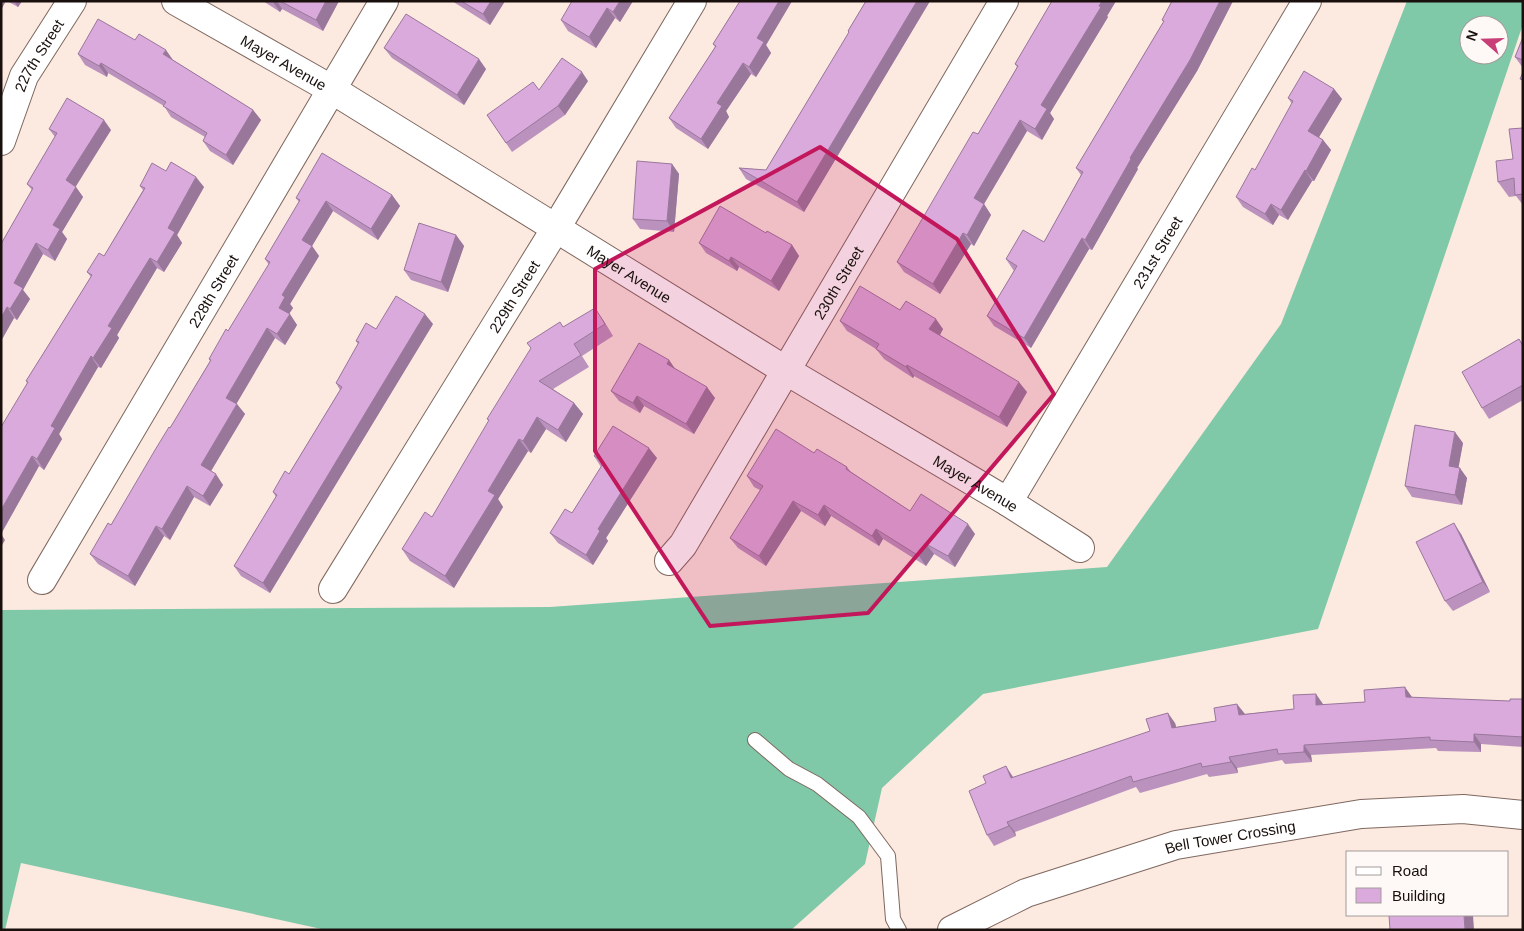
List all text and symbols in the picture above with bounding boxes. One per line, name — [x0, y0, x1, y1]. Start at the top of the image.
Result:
street label: 227th Street — [11, 15, 67, 94]
north arrow — [1459, 15, 1509, 65]
text: N — [1463, 28, 1481, 43]
street label: Mayer Avenue — [238, 31, 330, 93]
street label: 231st Street — [1129, 212, 1186, 291]
street label: Mayer Avenue — [584, 241, 674, 306]
street label: 230th Street — [810, 242, 866, 322]
street label: 228th Street — [185, 250, 241, 330]
street label: 229th Street — [485, 256, 543, 336]
street label: Mayer Avenue — [930, 451, 1021, 515]
street label: Bell Tower Crossing — [1163, 817, 1297, 857]
legend — [1346, 851, 1509, 916]
text: Road — [1392, 862, 1428, 879]
text: Building — [1392, 887, 1445, 904]

